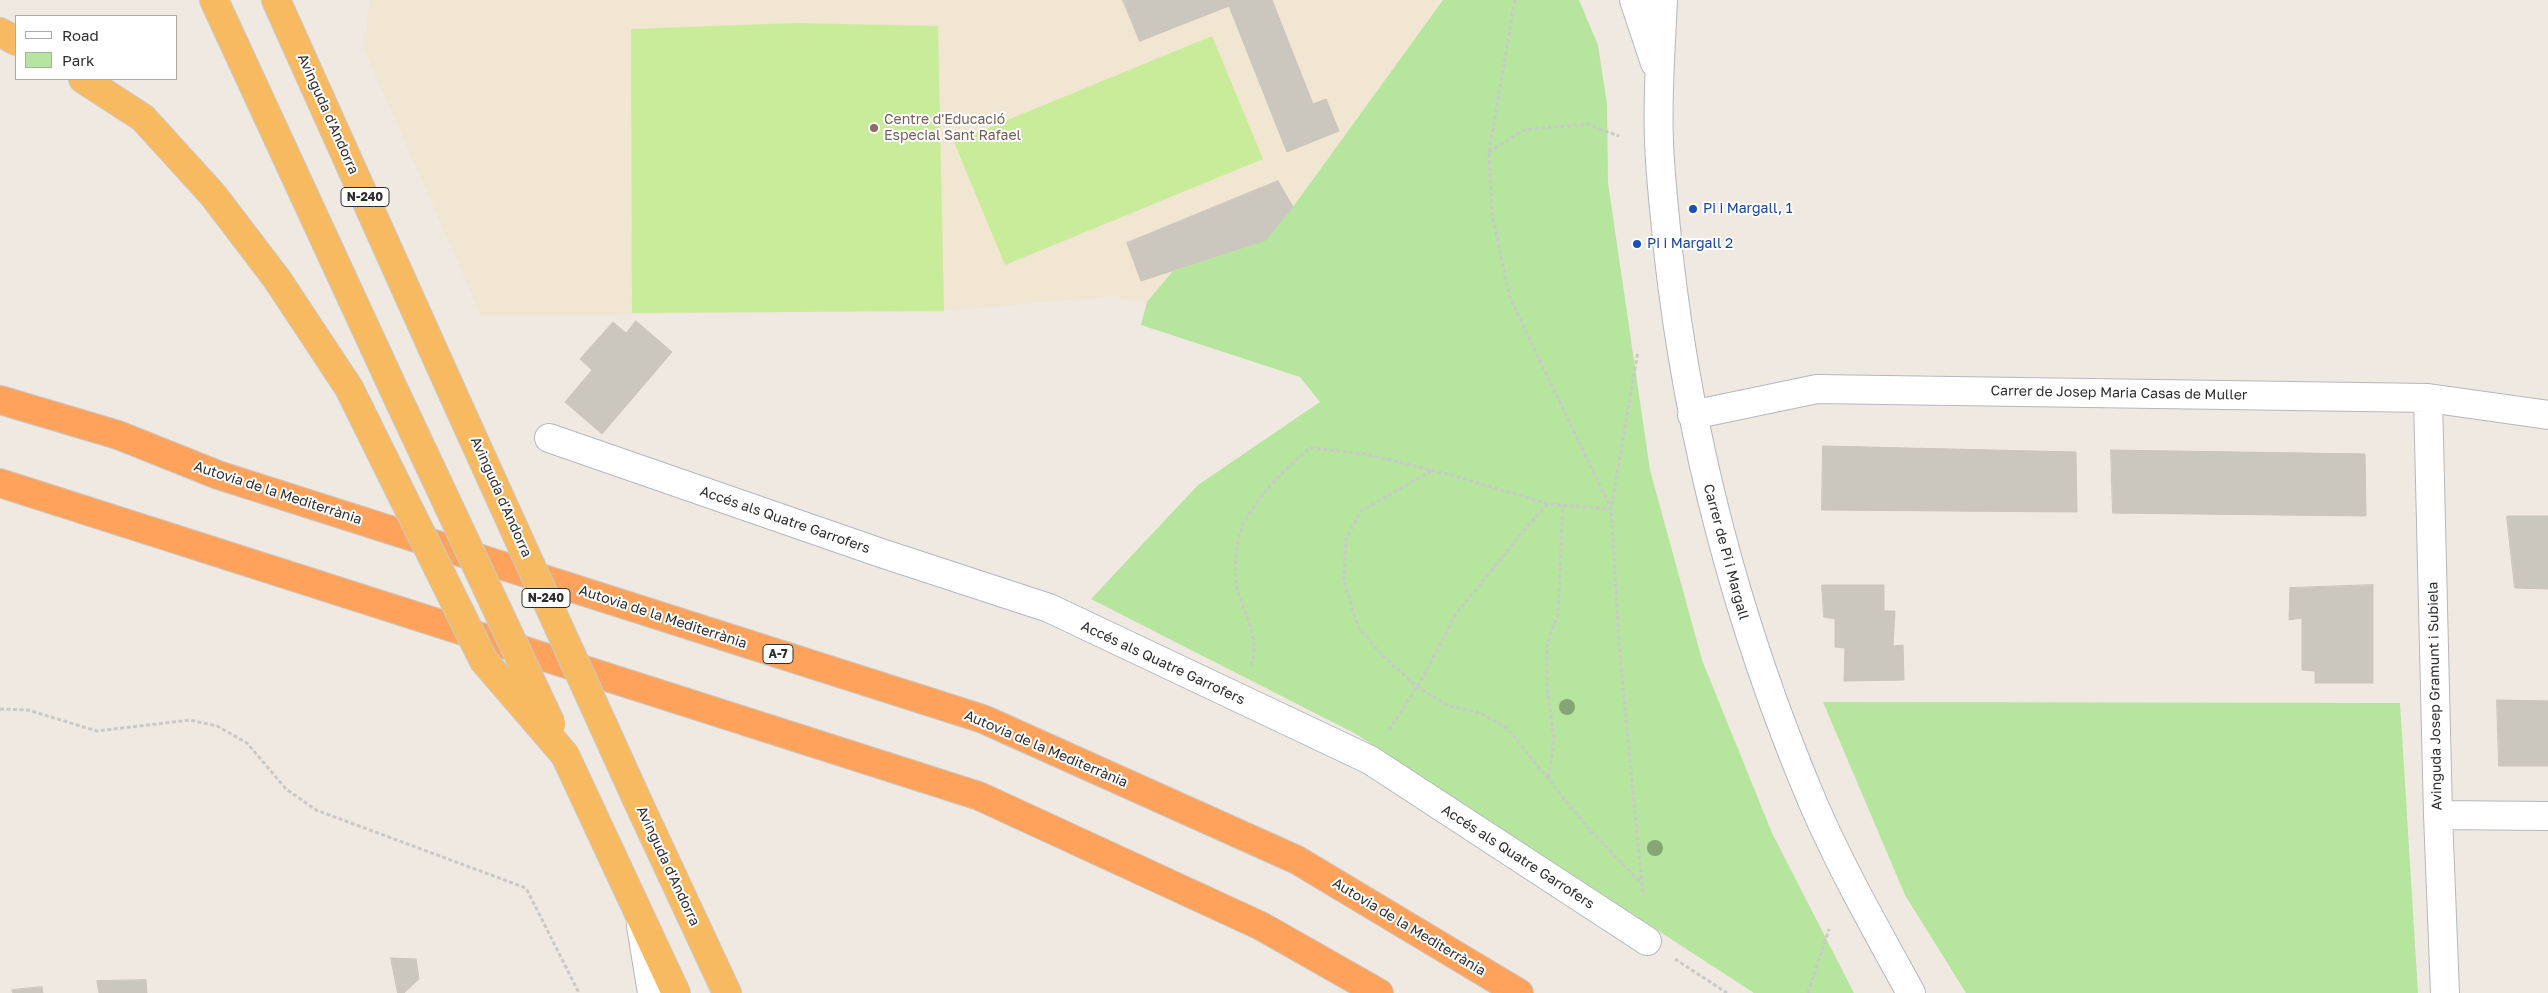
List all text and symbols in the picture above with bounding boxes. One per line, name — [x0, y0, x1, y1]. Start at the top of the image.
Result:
legend — [15, 15, 178, 80]
text: Road — [62, 26, 99, 44]
text: Park — [62, 51, 94, 69]
street label: Avinguda d'Andorra — [294, 51, 362, 177]
place label: Centre d'Educació Especial Sant Rafael — [884, 112, 1021, 144]
marker: Centre d'Educació Especial Sant Rafael — [868, 122, 880, 134]
road number: N-240 — [341, 188, 389, 206]
place label: Pi i Margall, 1 — [1703, 201, 1793, 217]
marker: Pi i Margall, 1 — [1687, 203, 1699, 215]
place label: Pi i Margall 2 — [1647, 236, 1733, 252]
marker: Pi i Margall 2 — [1631, 238, 1643, 250]
street label: Carrer de Josep Maria Casas de Muller — [1991, 382, 2247, 404]
street label: Avinguda d'Andorra — [467, 434, 535, 560]
street label: Autovia de la Mediterrània — [192, 458, 364, 528]
street label: Carrer de Pi i Margall — [1700, 482, 1752, 622]
street label: Accés als Quatre Garrofers — [698, 483, 872, 557]
street label: Avinguda Josep Gramunt i Subiela — [2425, 581, 2445, 811]
street label: Autovia de la Mediterrània — [577, 582, 749, 652]
road number: N-240 — [522, 588, 570, 608]
street label: Accés als Quatre Garrofers — [1078, 618, 1248, 708]
road number: A-7 — [763, 644, 793, 664]
street label: Autovia de la Mediterrània — [962, 707, 1130, 791]
street label: Accés als Quatre Garrofers — [1438, 801, 1598, 913]
street label: Avinguda d'Andorra — [633, 803, 703, 929]
street label: Autovia de la Mediterrània — [1329, 875, 1489, 979]

